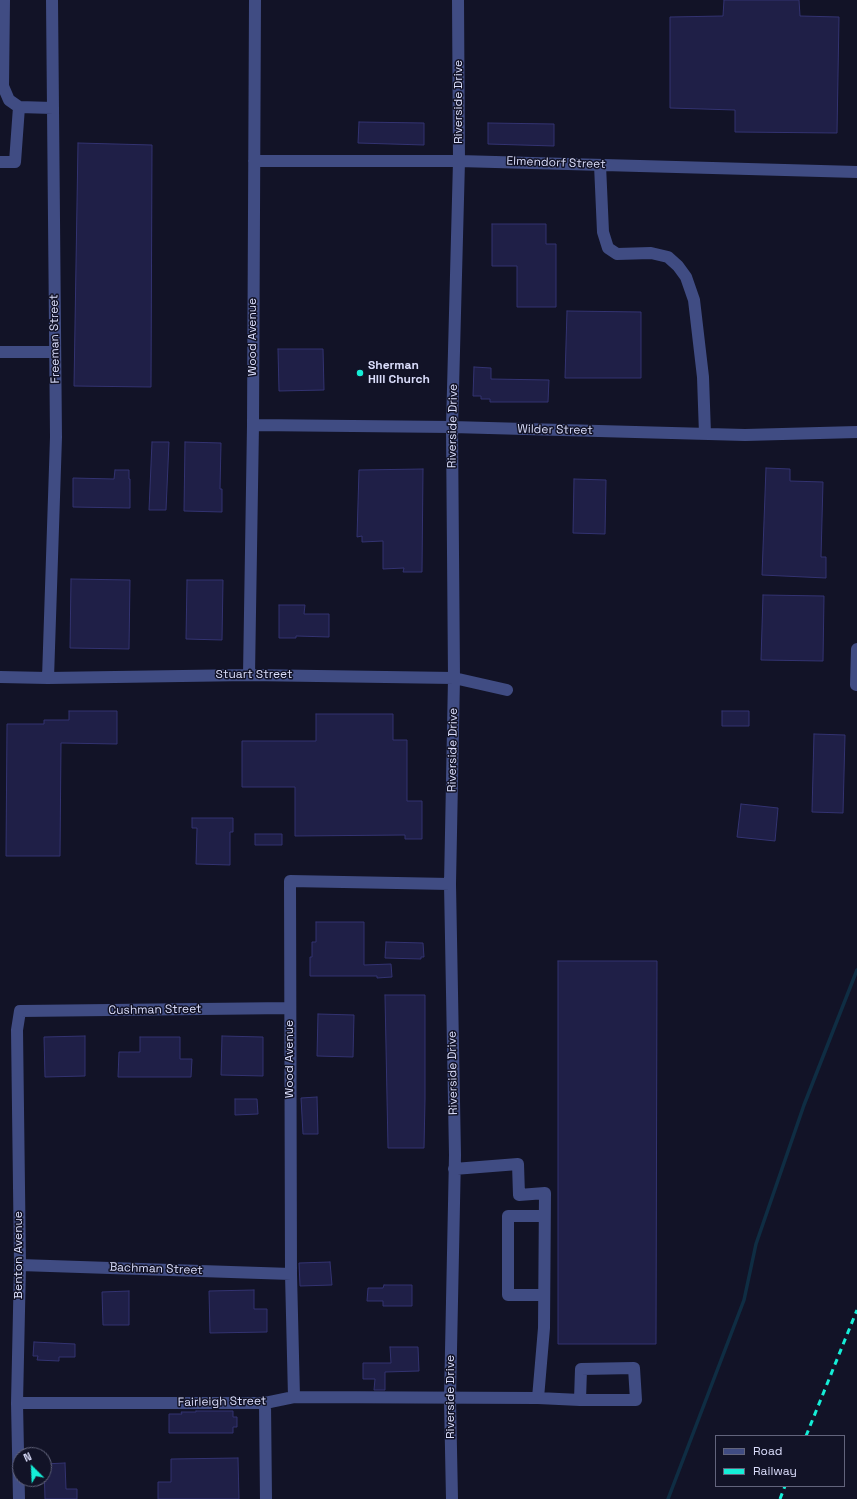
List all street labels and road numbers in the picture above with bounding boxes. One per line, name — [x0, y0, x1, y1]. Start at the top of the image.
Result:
street label: Riverside Drive — [452, 60, 466, 144]
street label: Elmendorf Street — [506, 154, 606, 172]
street label: Freeman Street — [47, 294, 63, 384]
street label: Wood Avenue — [246, 298, 260, 376]
street label: Riverside Drive — [445, 384, 461, 468]
street label: Wilder Street — [517, 422, 593, 438]
street label: Stuart Street — [216, 668, 292, 682]
street label: Riverside Drive — [445, 708, 461, 792]
street label: Cushman Street — [108, 1002, 202, 1018]
street label: Wood Avenue — [283, 1020, 297, 1098]
street label: Riverside Drive — [445, 1031, 461, 1115]
street label: Benton Avenue — [12, 1211, 26, 1299]
street label: Bachman Street — [109, 1260, 203, 1278]
street label: Riverside Drive — [444, 1355, 458, 1439]
street label: Fairleigh Street — [178, 1394, 266, 1410]

